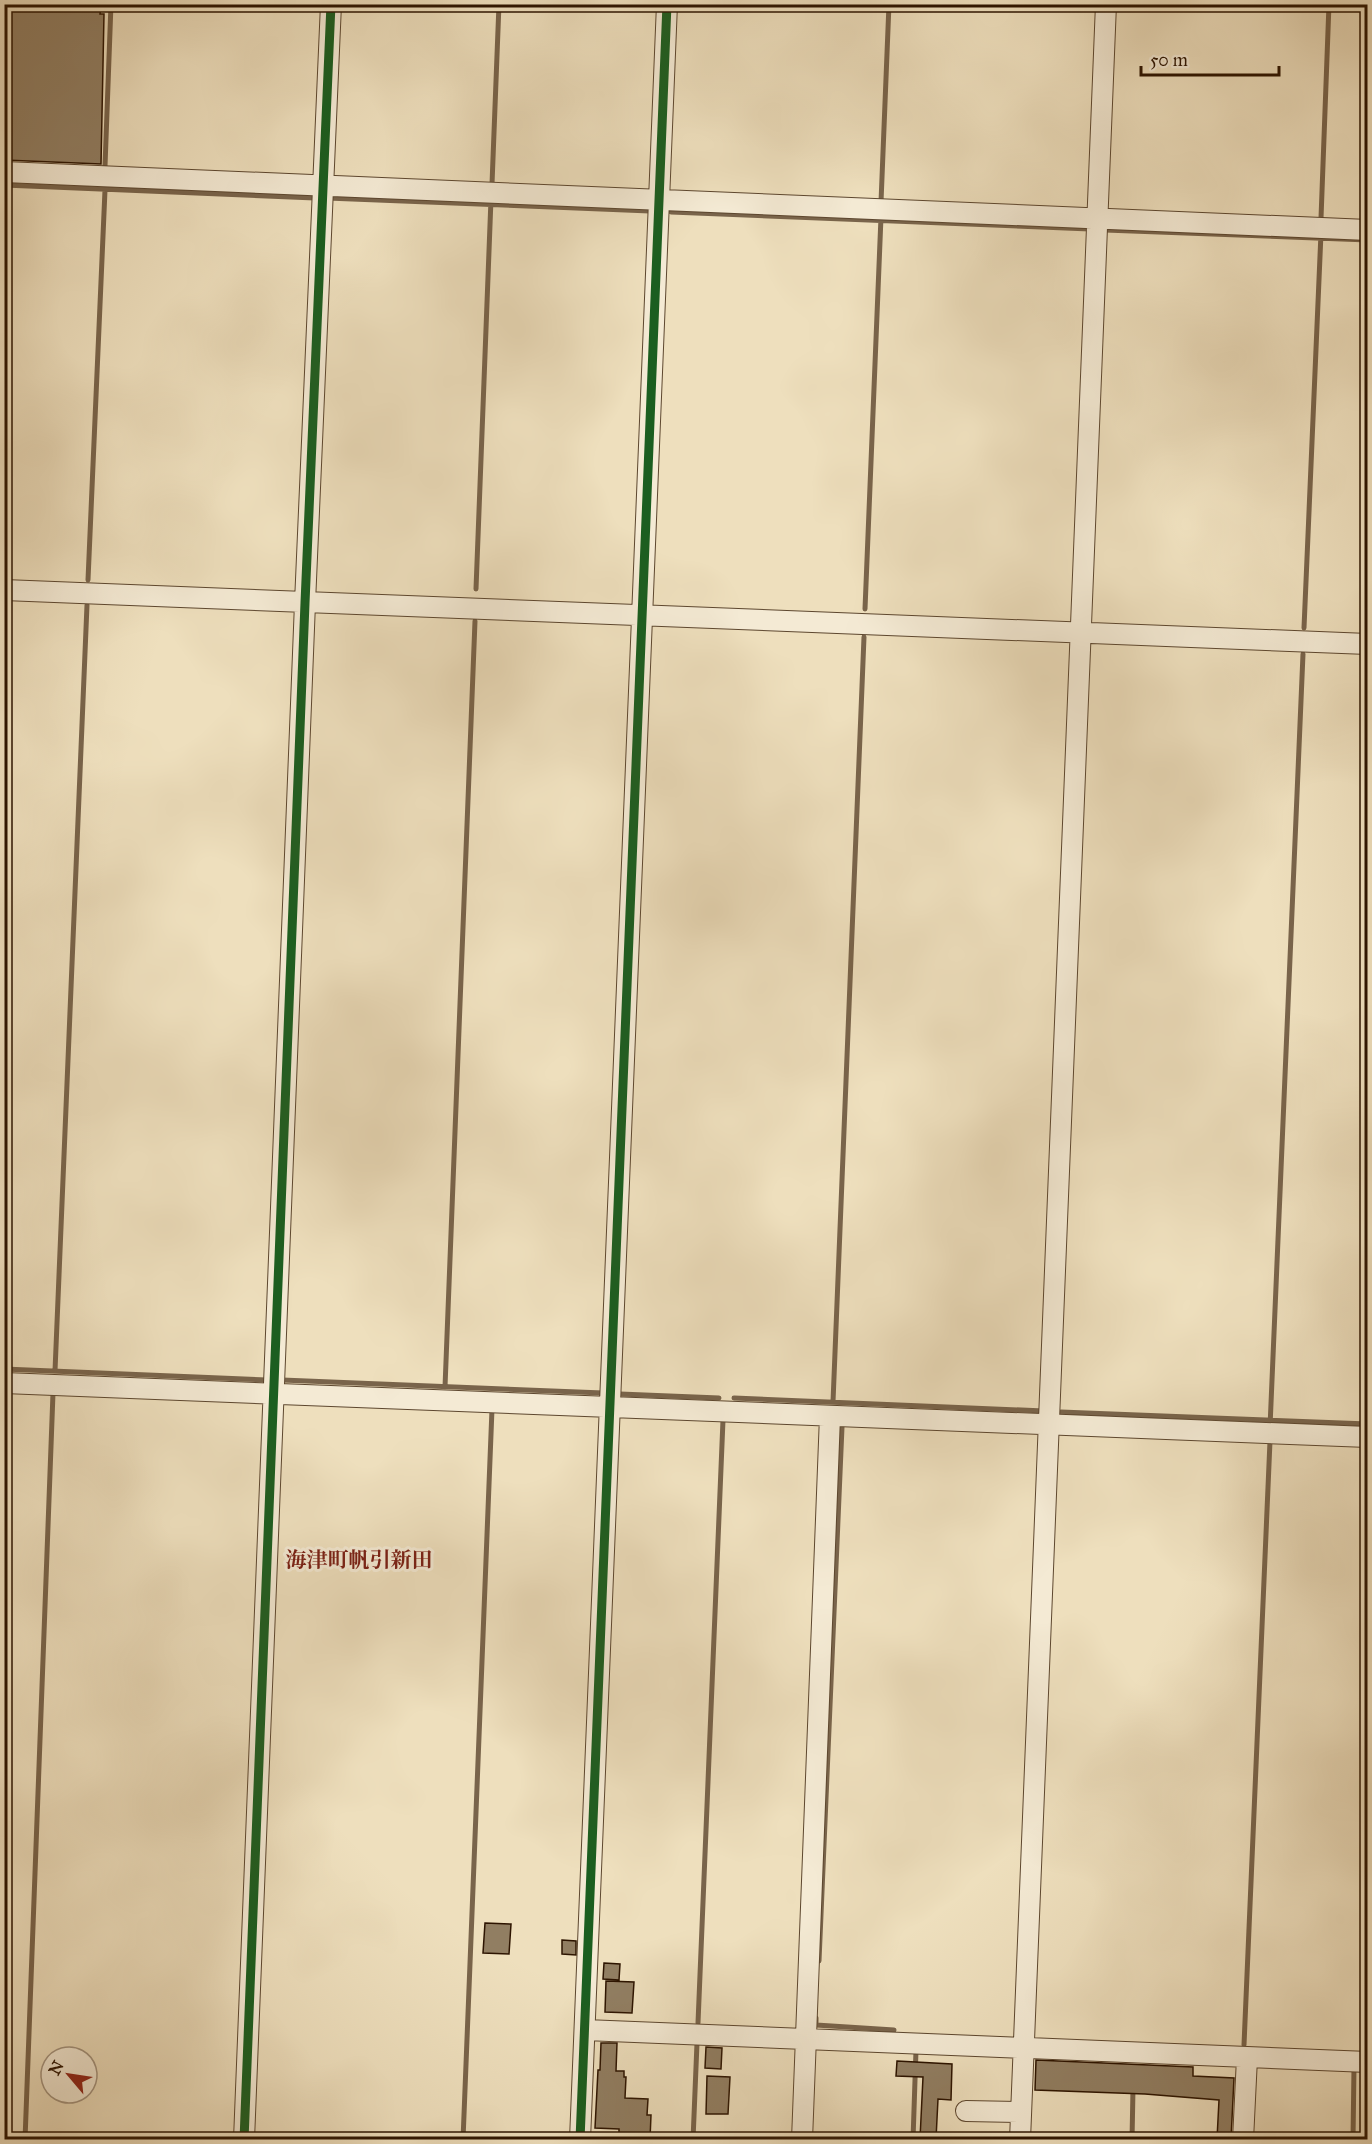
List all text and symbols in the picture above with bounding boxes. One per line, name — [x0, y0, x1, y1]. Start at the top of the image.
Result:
scale bar — [1141, 39, 1279, 77]
text: 50 m — [1150, 49, 1188, 71]
district label: 海津町帆引新田 — [286, 1547, 433, 1573]
north arrow — [39, 2045, 99, 2105]
text: N — [45, 2057, 68, 2079]

